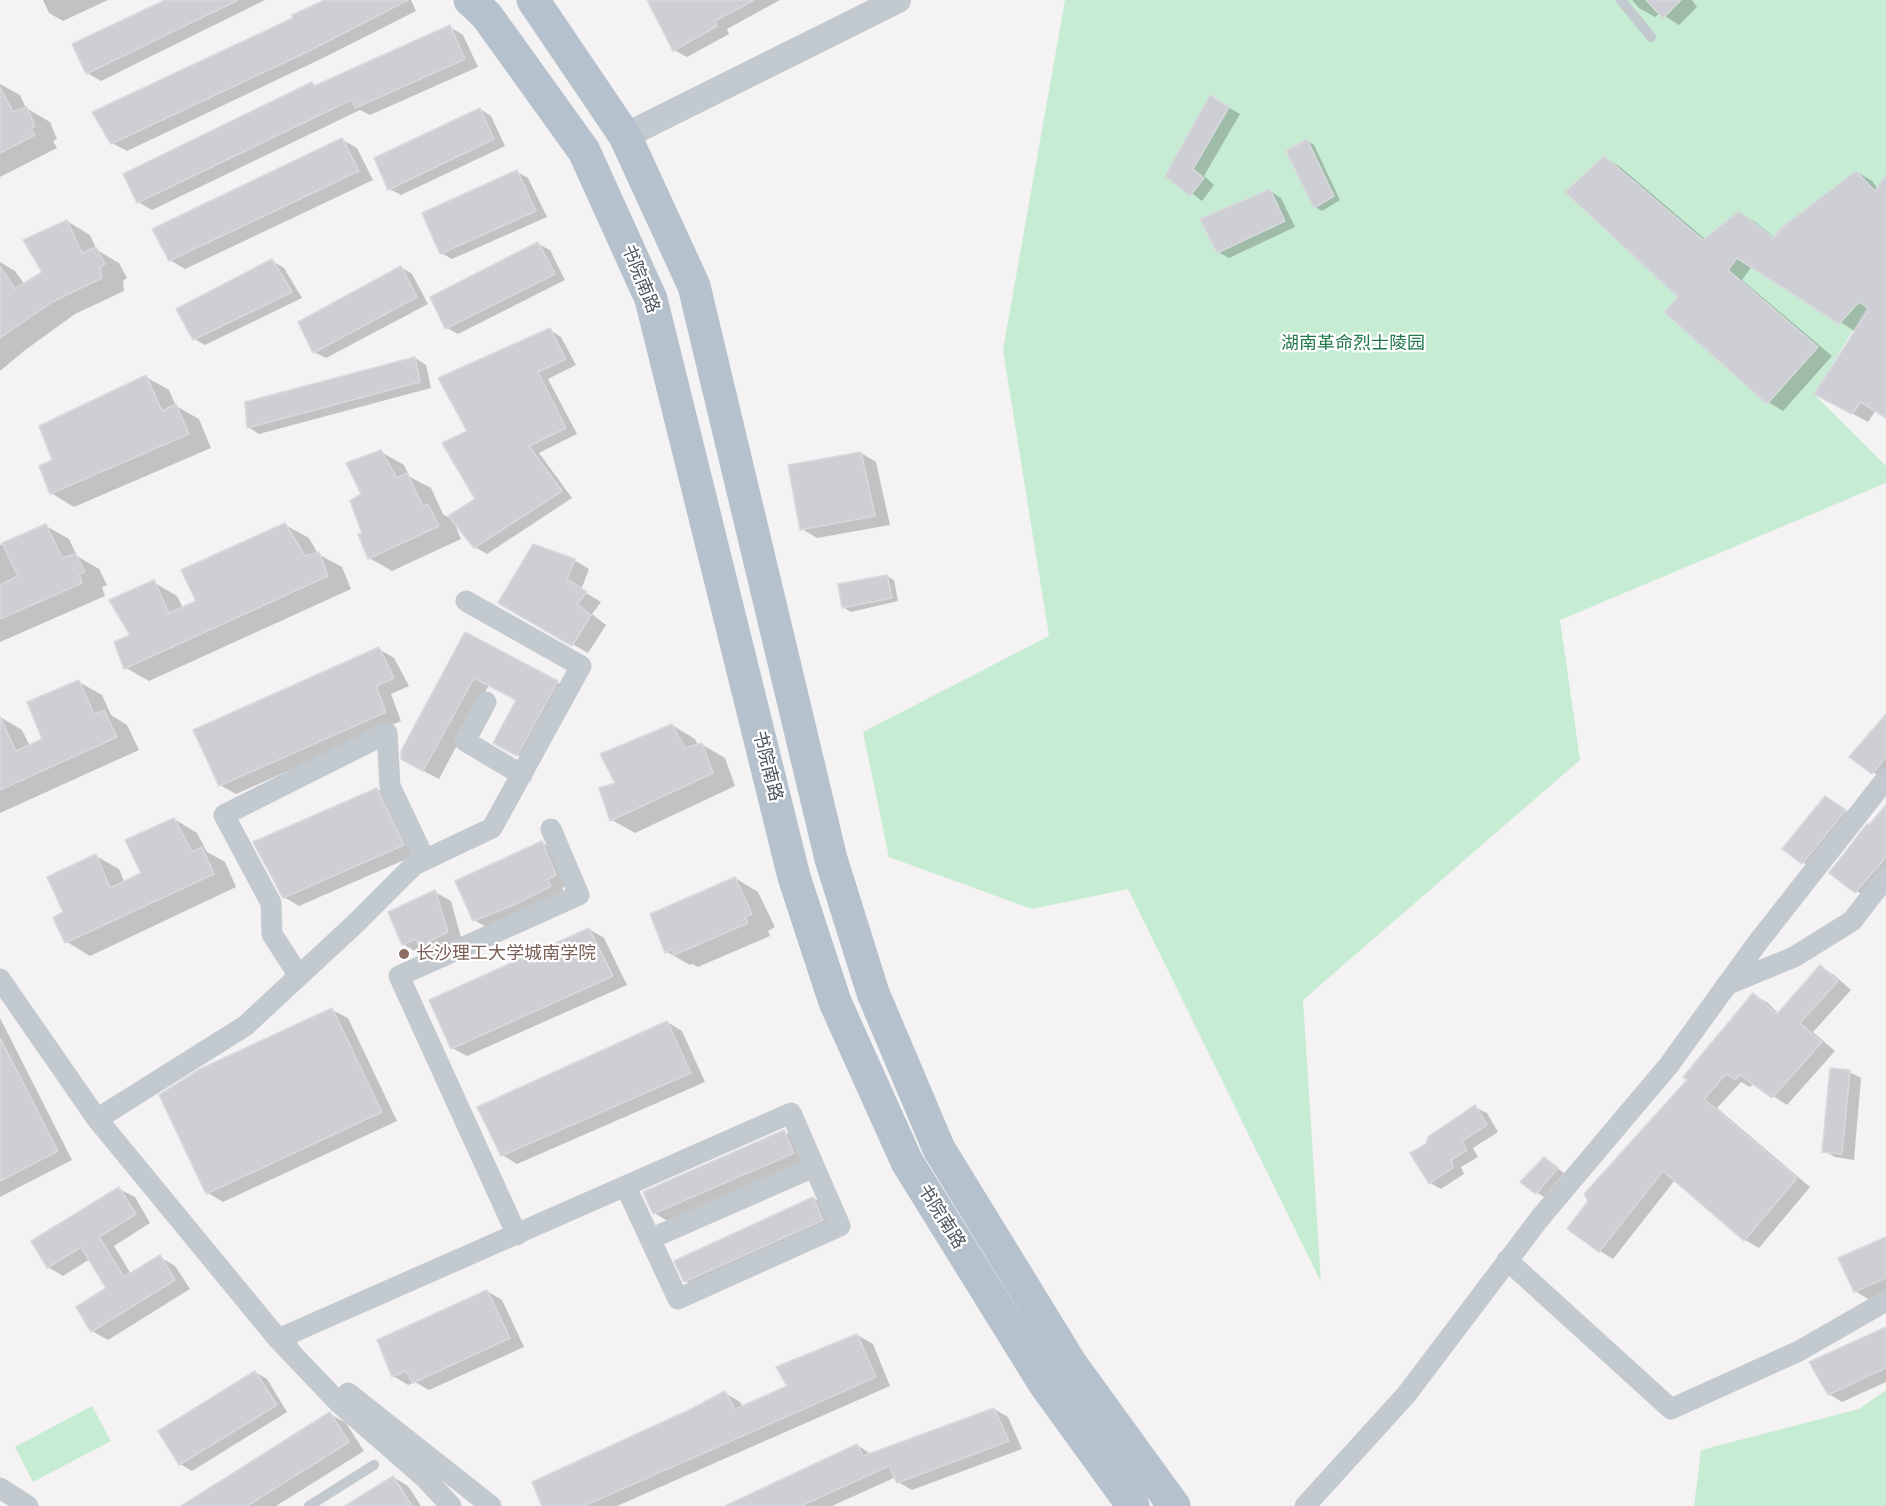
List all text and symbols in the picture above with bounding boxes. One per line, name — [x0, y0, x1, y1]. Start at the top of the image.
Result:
street label: 书院南路 — [617, 242, 663, 316]
park label: 湖南革命烈士陵园 — [1281, 333, 1425, 355]
street label: 书院南路 — [748, 728, 786, 804]
place label: 长沙理工大学城南学院 — [416, 943, 596, 965]
marker: 长沙理工大学城南学院 — [397, 947, 411, 961]
street label: 书院南路 — [913, 1181, 969, 1253]

